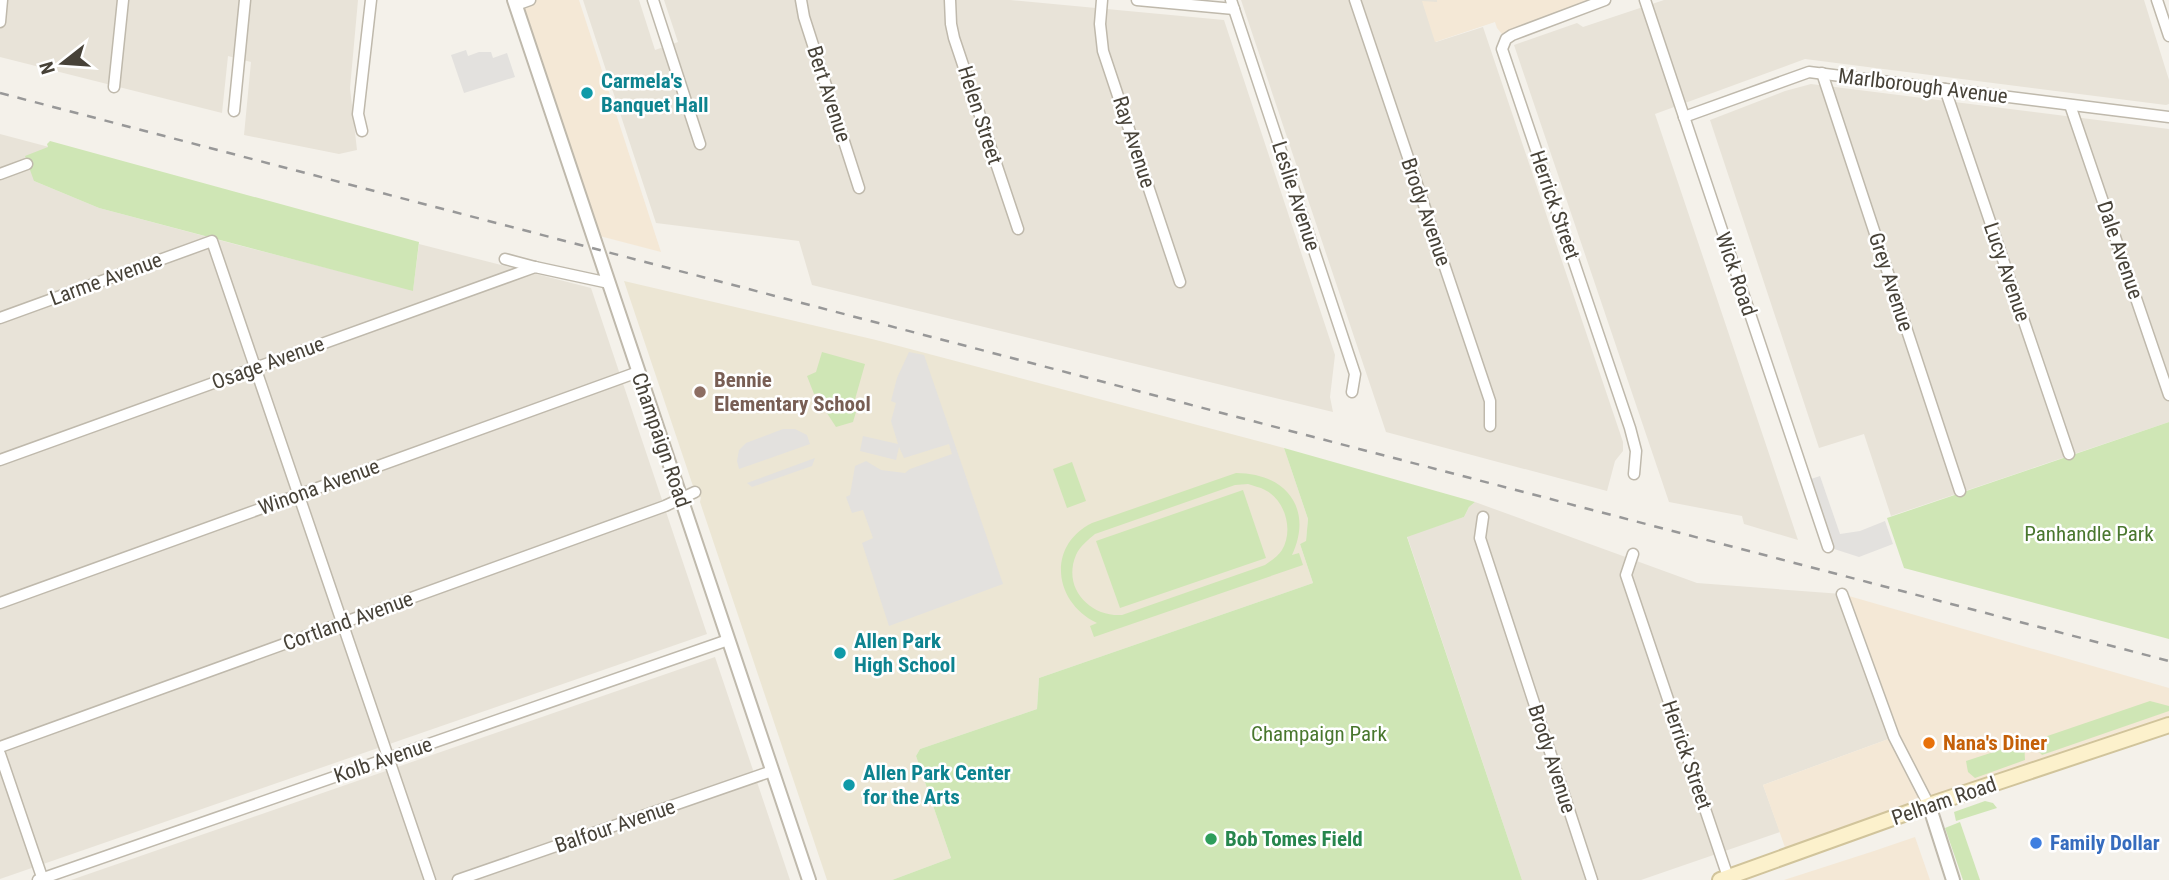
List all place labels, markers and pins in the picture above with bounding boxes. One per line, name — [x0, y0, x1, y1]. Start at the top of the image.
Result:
place label: Carmela's Banquet Hall — [601, 69, 708, 117]
marker: Carmela's Banquet Hall — [579, 85, 595, 101]
place label: Bennie Elementary School — [714, 368, 871, 416]
marker: Bennie Elementary School — [692, 384, 708, 400]
place label: Allen Park High School — [854, 629, 955, 677]
marker: Allen Park High School — [832, 645, 848, 661]
place label: Nana's Diner — [1943, 731, 2047, 755]
marker: Nana's Diner — [1921, 735, 1937, 751]
place label: Allen Park Center for the Arts — [863, 761, 1011, 809]
marker: Allen Park Center for the Arts — [841, 777, 857, 793]
place label: Bob Tomes Field — [1225, 827, 1363, 851]
marker: Bob Tomes Field — [1203, 831, 1219, 847]
place label: Family Dollar — [2050, 831, 2160, 855]
marker: Family Dollar — [2028, 835, 2044, 851]

